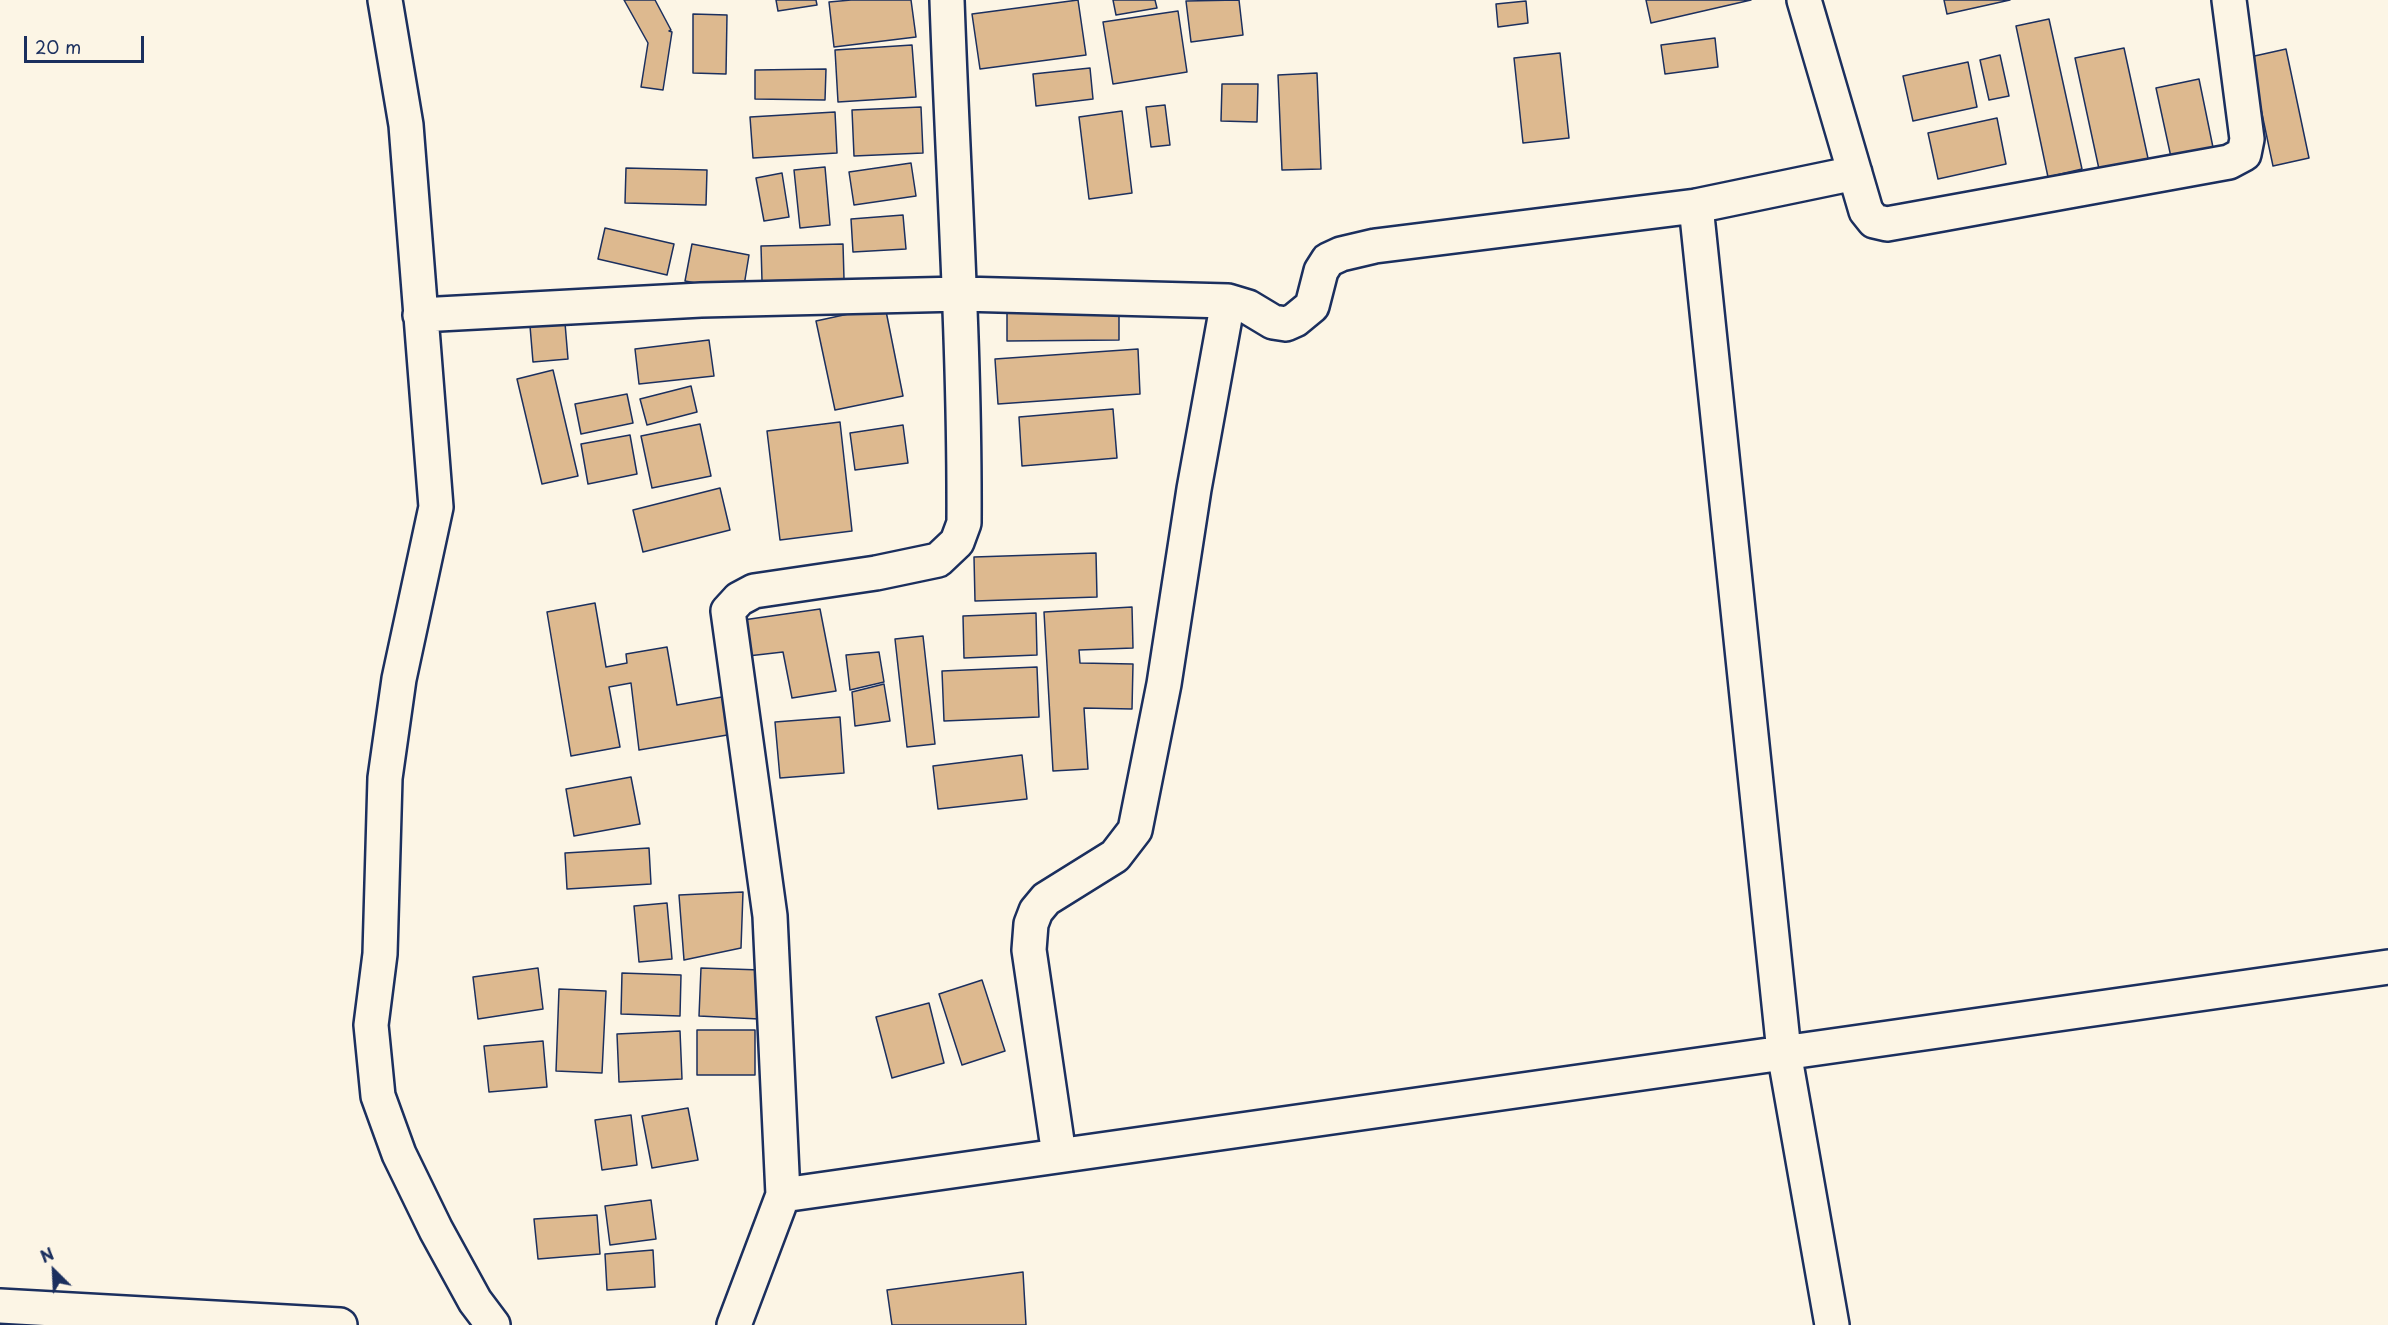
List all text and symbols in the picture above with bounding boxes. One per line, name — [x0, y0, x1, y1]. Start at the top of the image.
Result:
scale bar — [27, 24, 147, 62]
text: 20 m — [35, 33, 81, 60]
north arrow — [24, 1241, 84, 1301]
text: N — [36, 1241, 57, 1268]

